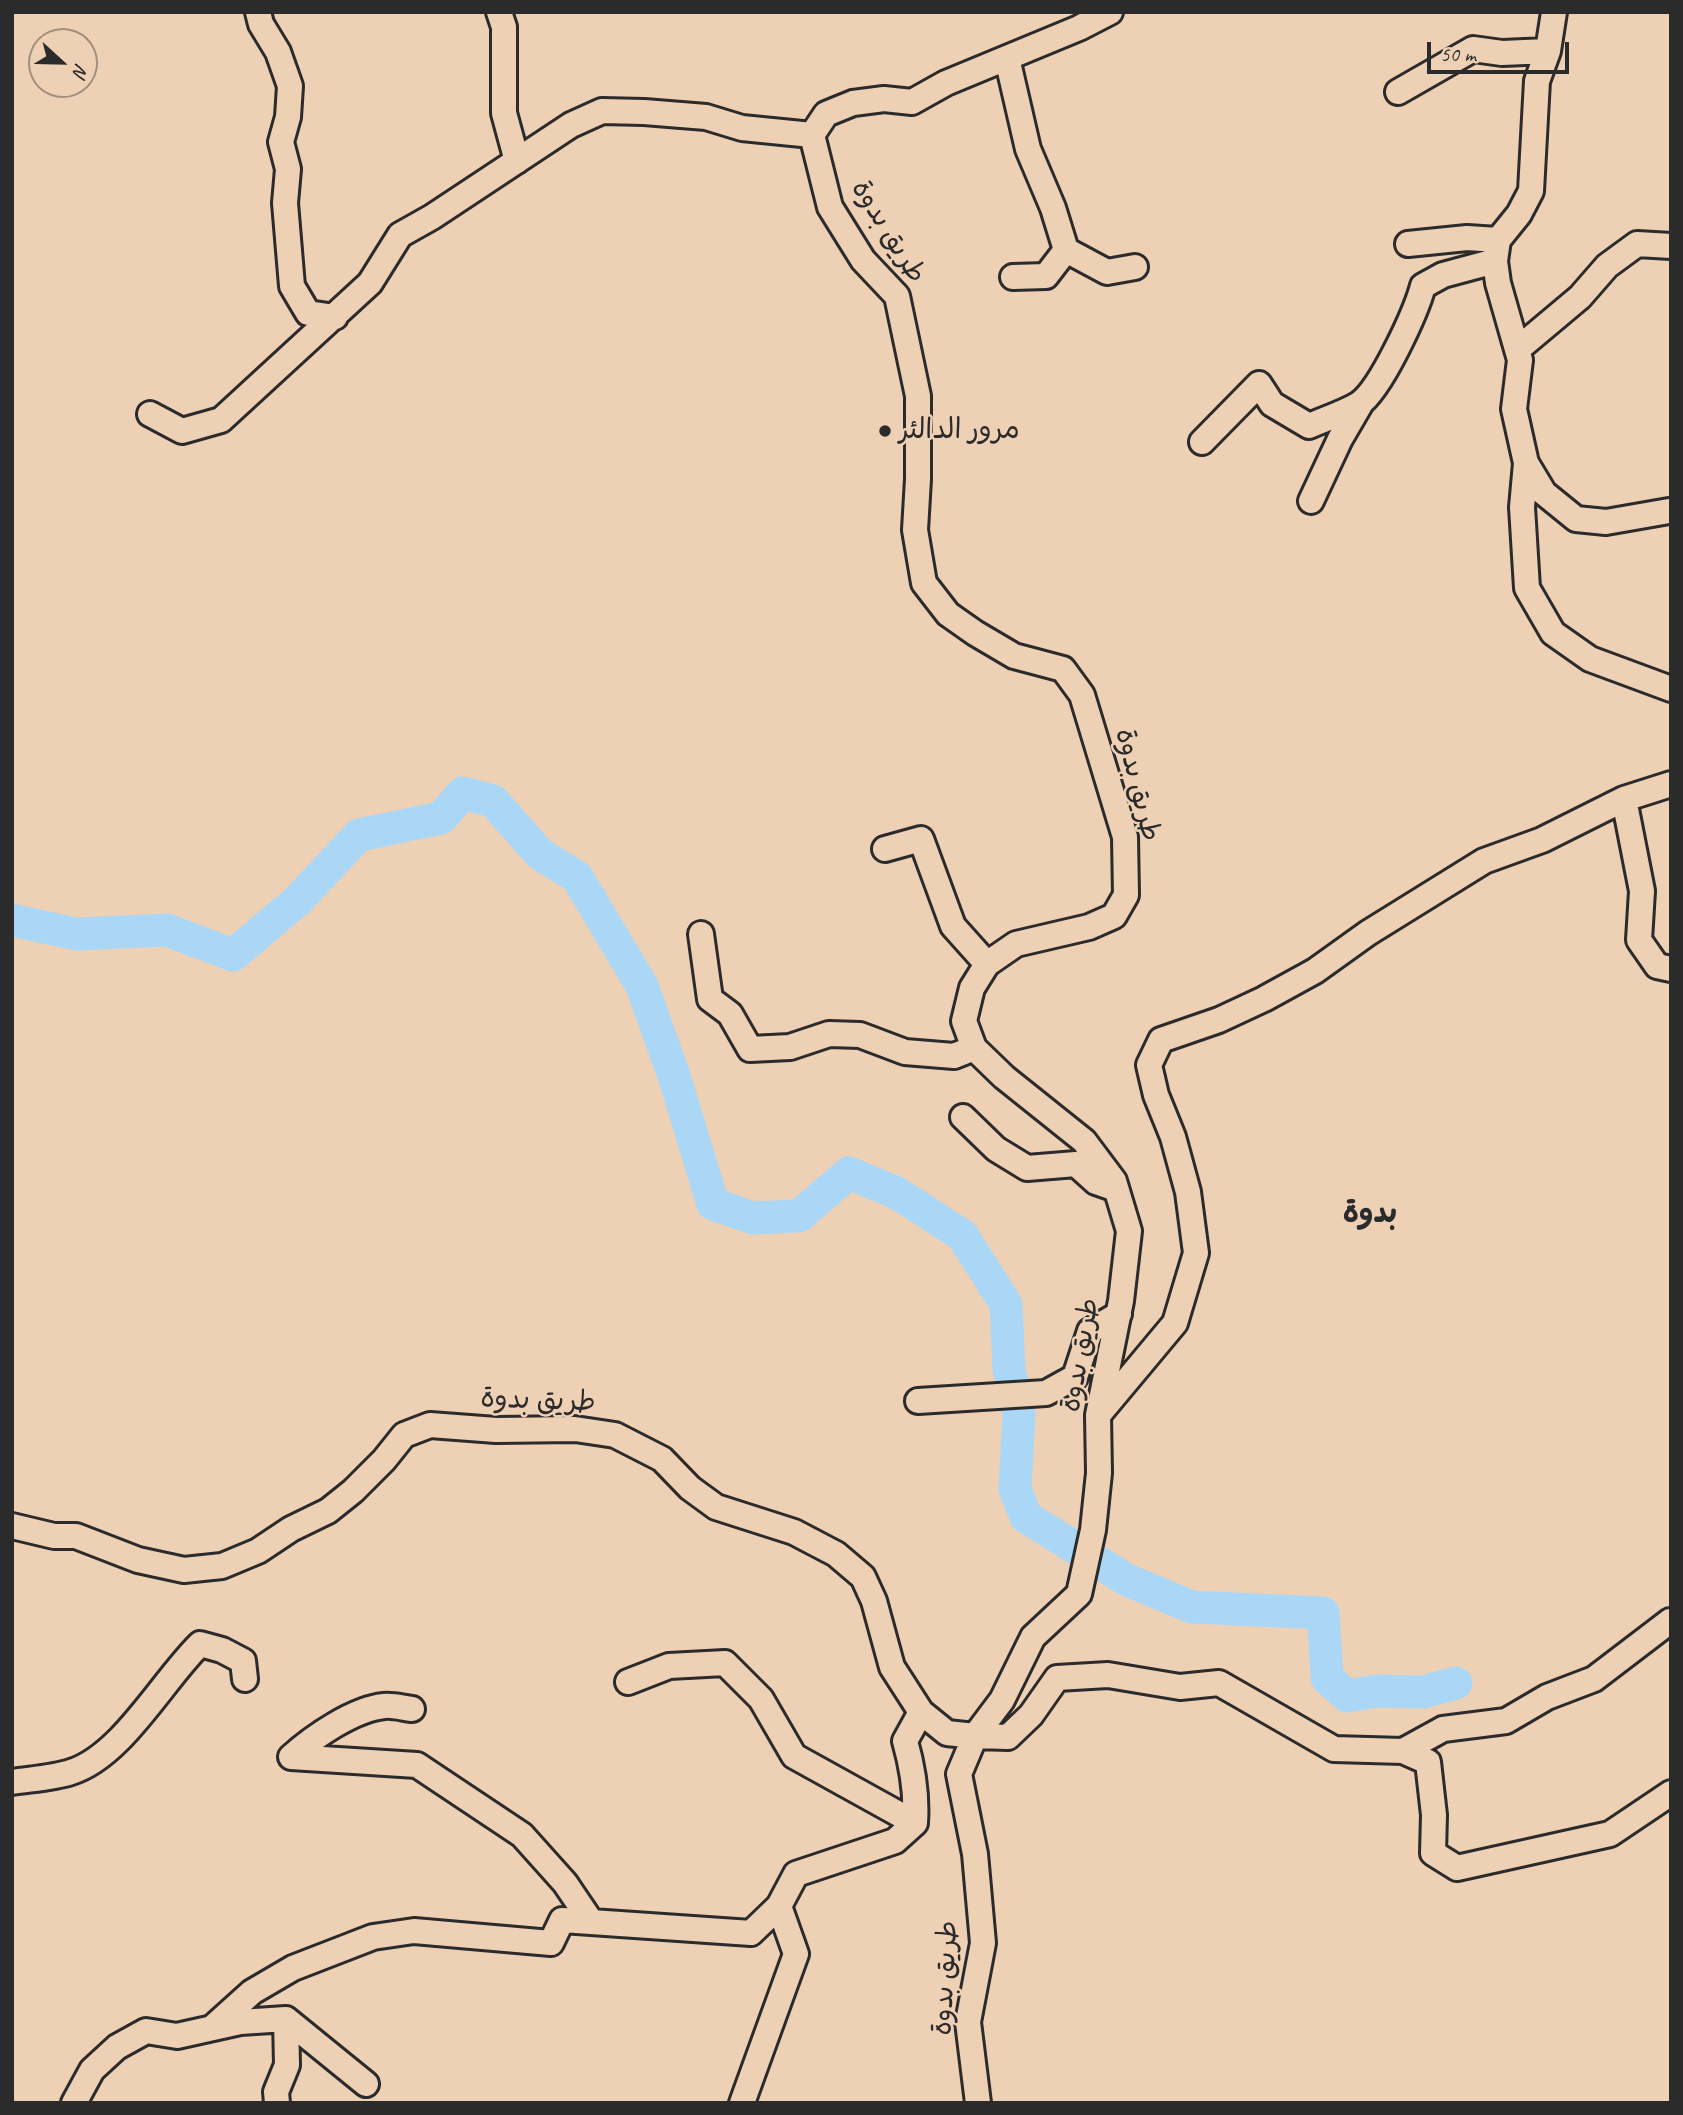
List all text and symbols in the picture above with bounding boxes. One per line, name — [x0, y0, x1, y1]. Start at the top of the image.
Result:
north arrow — [28, 28, 98, 98]
scale bar — [1431, 28, 1573, 72]
text: 50 m — [1440, 41, 1476, 67]
text: N — [67, 60, 94, 80]
street label: طريق بدوة — [843, 174, 933, 290]
place label: مرور الدالئر — [899, 414, 1020, 448]
marker: مرور الدالئر — [877, 423, 893, 439]
street label: طريق بدوة — [1107, 725, 1167, 845]
district label: بدوة — [1343, 1196, 1397, 1232]
street label: طريق بدوة — [1054, 1295, 1108, 1415]
street label: طريق بدوة — [480, 1382, 596, 1420]
street label: طريق بدوة — [926, 1920, 966, 2036]

